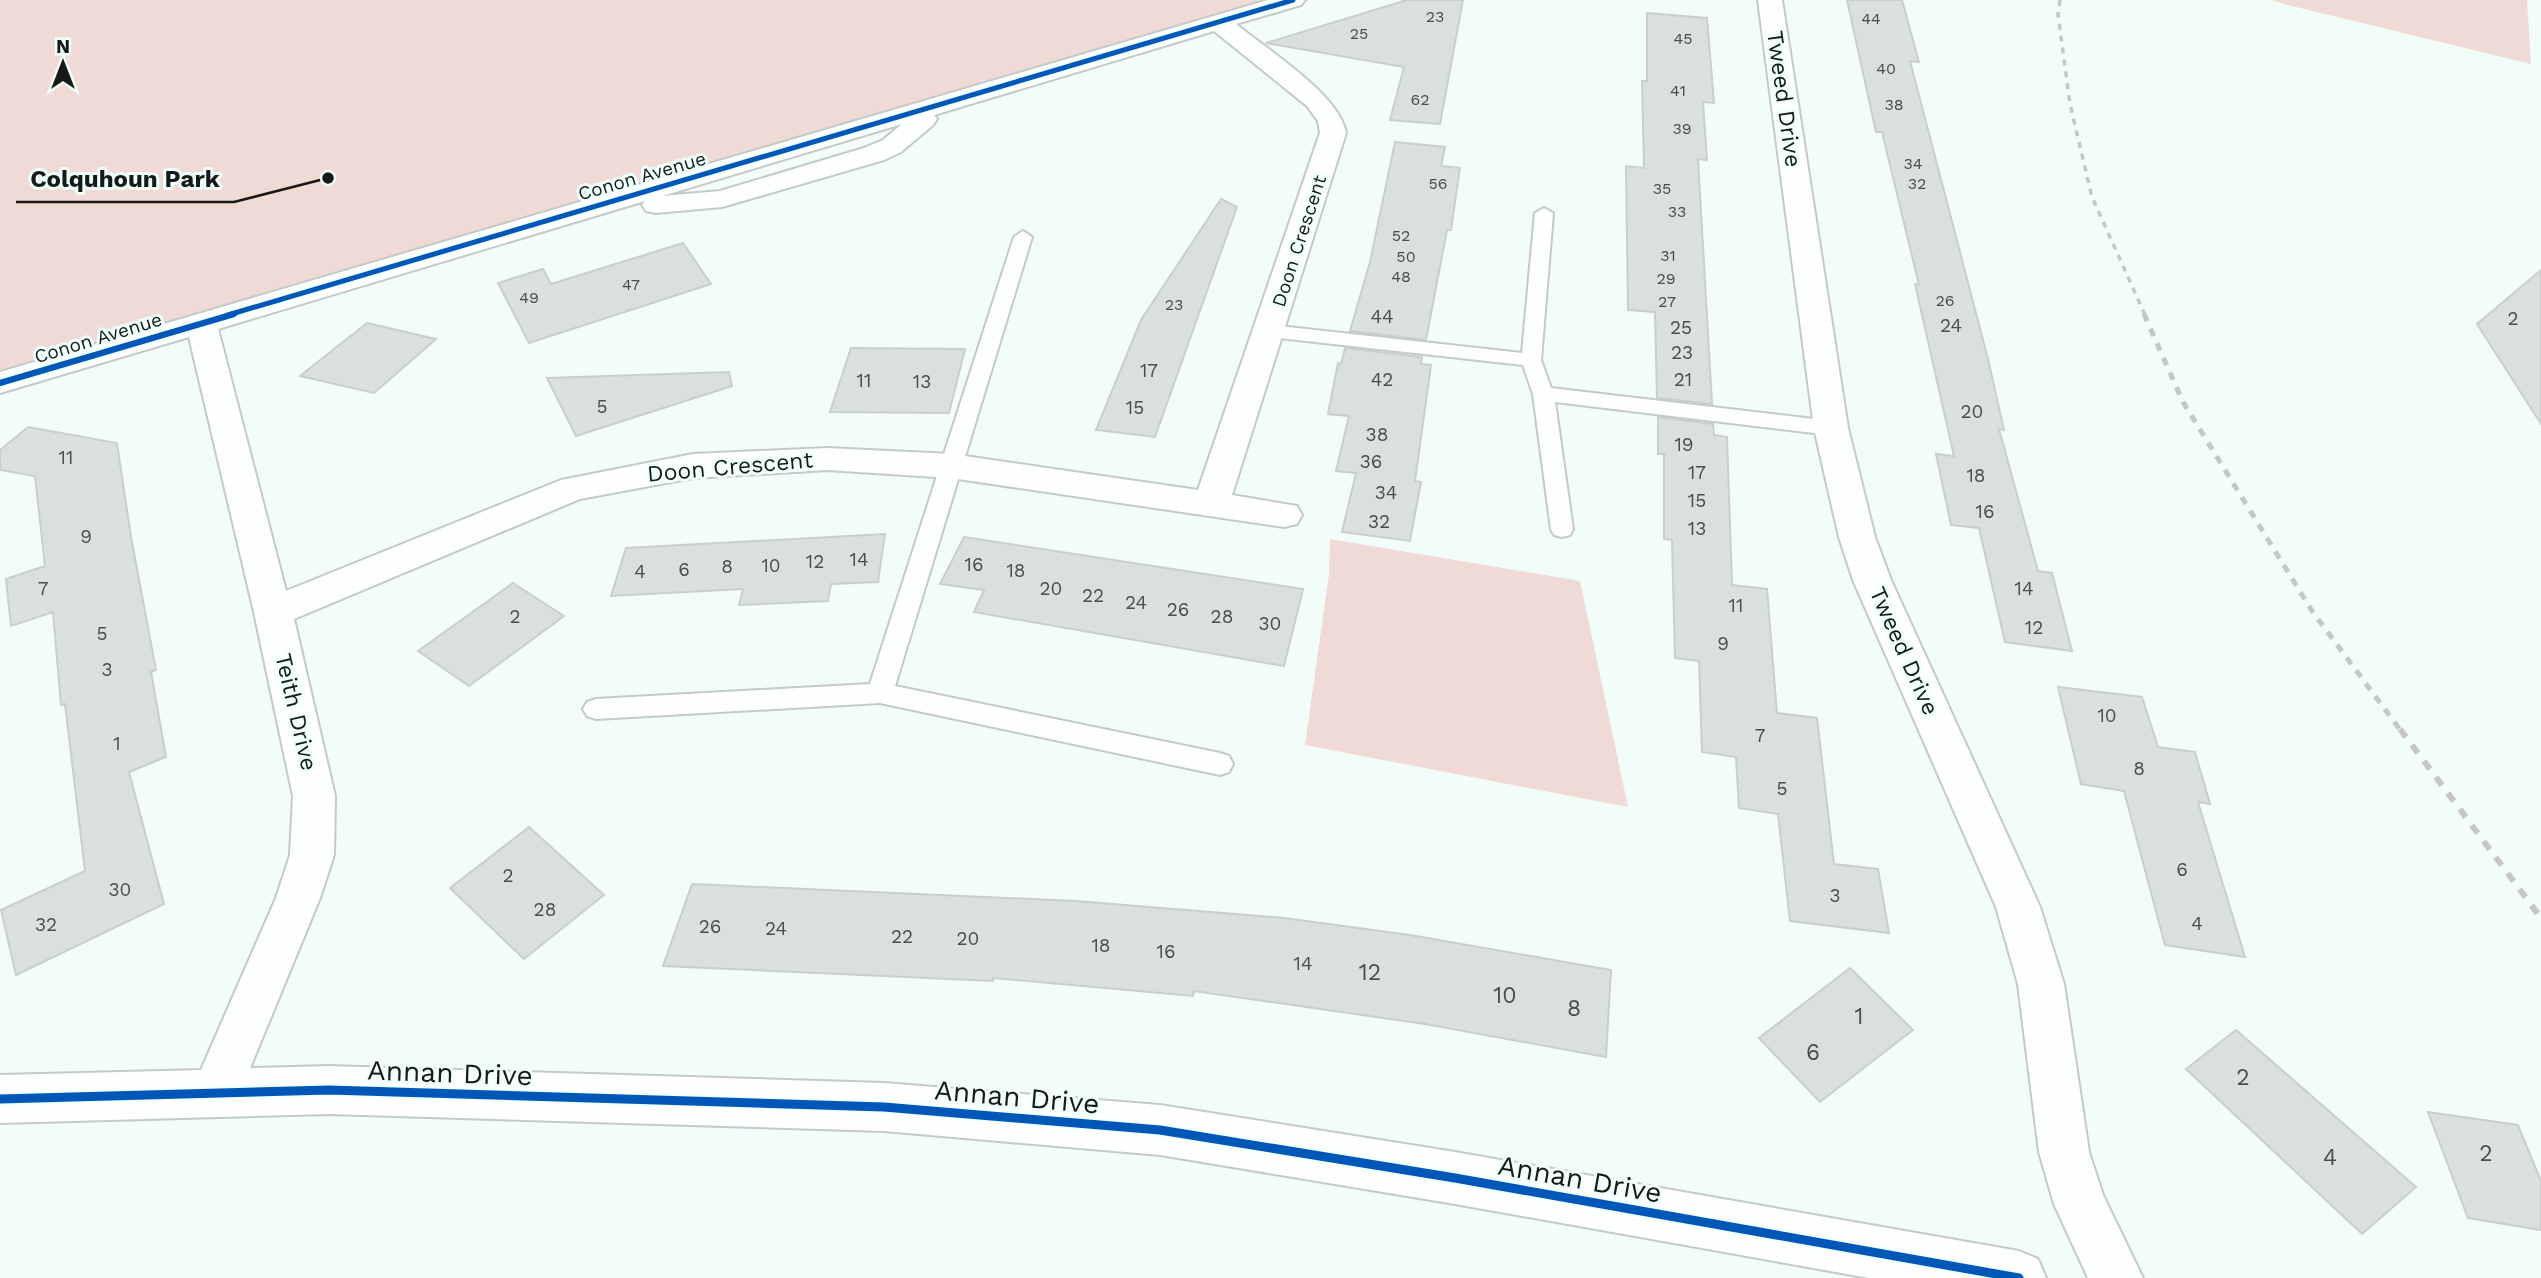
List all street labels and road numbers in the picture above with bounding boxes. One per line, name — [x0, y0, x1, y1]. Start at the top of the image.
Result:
street label: Tweed Drive — [1761, 29, 1807, 169]
street label: Conon Avenue — [575, 147, 709, 205]
street label: Doon Crescent — [1267, 172, 1331, 310]
street label: Conon Avenue — [31, 308, 165, 368]
street label: Doon Crescent — [646, 446, 814, 488]
street label: Tweed Drive — [1864, 583, 1944, 719]
street label: Teith Drive — [269, 651, 323, 773]
street label: Annan Drive — [367, 1054, 533, 1092]
street label: Annan Drive — [933, 1073, 1101, 1121]
street label: Annan Drive — [1496, 1148, 1664, 1210]

